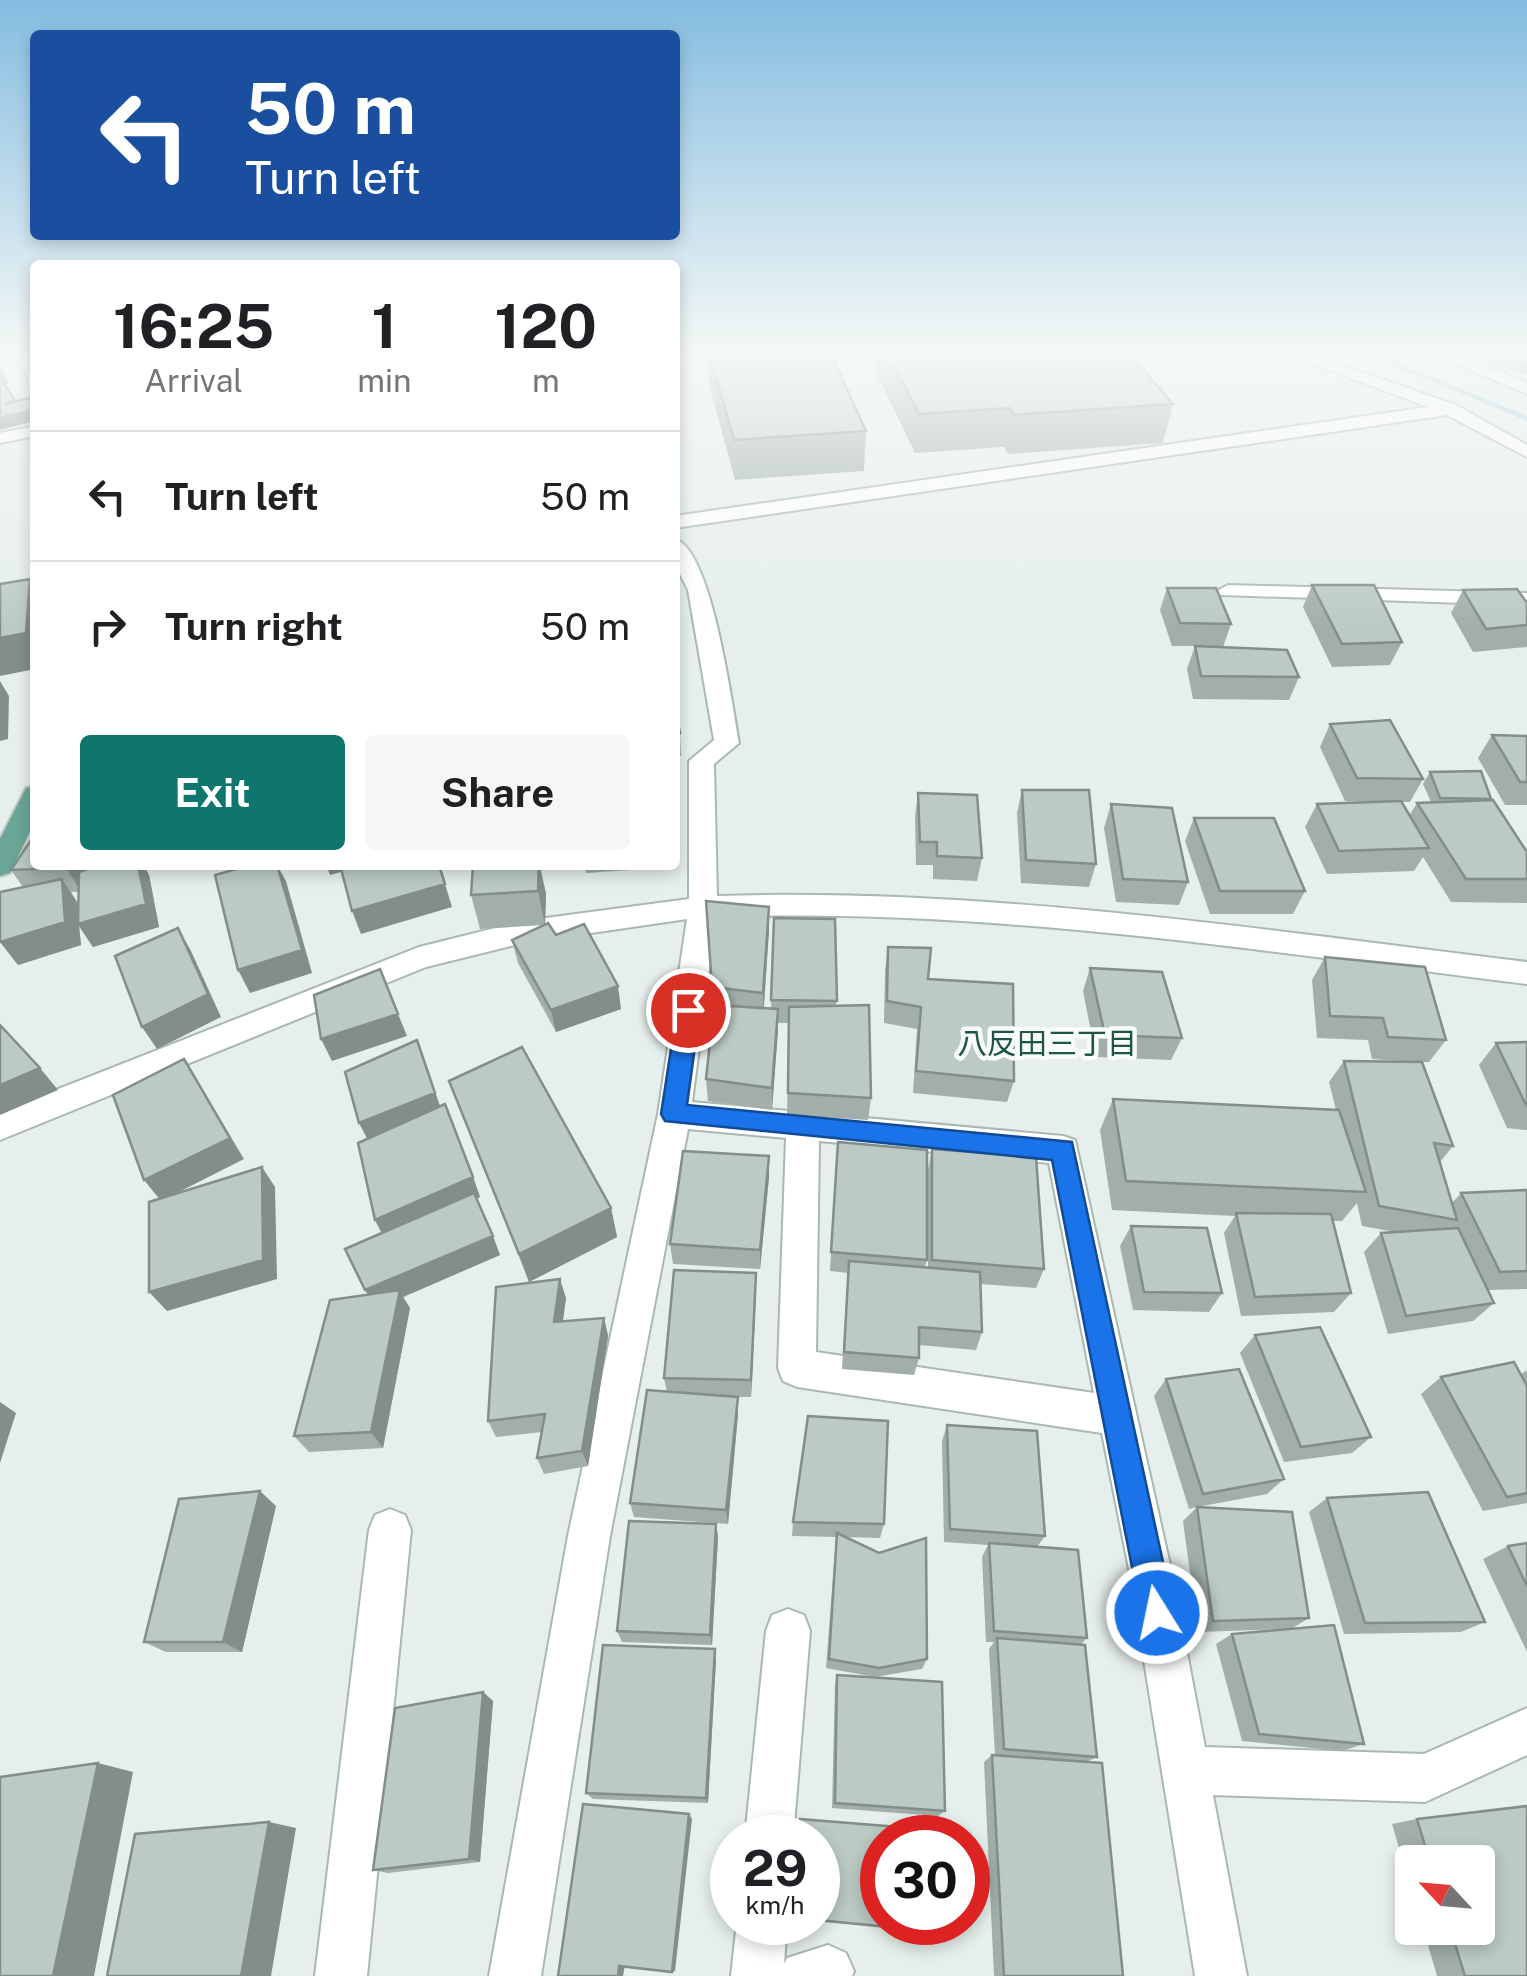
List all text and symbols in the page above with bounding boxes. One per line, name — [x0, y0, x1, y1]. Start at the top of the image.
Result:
text: 50 m — [245, 67, 416, 150]
icon: left — [80, 70, 210, 200]
text: Turn left — [245, 151, 421, 204]
text: 16:25 — [113, 291, 274, 362]
text: 1 — [372, 291, 397, 362]
text: 120 — [495, 291, 597, 362]
text: Arrival — [144, 362, 243, 399]
text: min — [357, 362, 412, 399]
text: m — [532, 362, 560, 399]
icon: left — [80, 469, 135, 524]
text: Turn left — [165, 474, 319, 519]
text: 50 m — [540, 474, 630, 519]
icon: right — [80, 599, 135, 654]
text: Turn right — [165, 604, 343, 649]
text: 50 m — [540, 604, 630, 649]
button: Exit — [80, 735, 345, 850]
button: Share — [365, 735, 630, 850]
pin — [646, 968, 731, 1053]
icon: arrive — [661, 983, 716, 1038]
district label: 八反田三丁目 — [957, 1025, 1137, 1061]
position arrow — [1105, 1561, 1209, 1665]
speed limit sign: 30 — [860, 1815, 990, 1945]
text: 29 — [743, 1838, 807, 1897]
north arrow — [1395, 1845, 1495, 1945]
map controls — [1395, 1845, 1495, 1945]
text: km/h — [746, 1890, 804, 1920]

